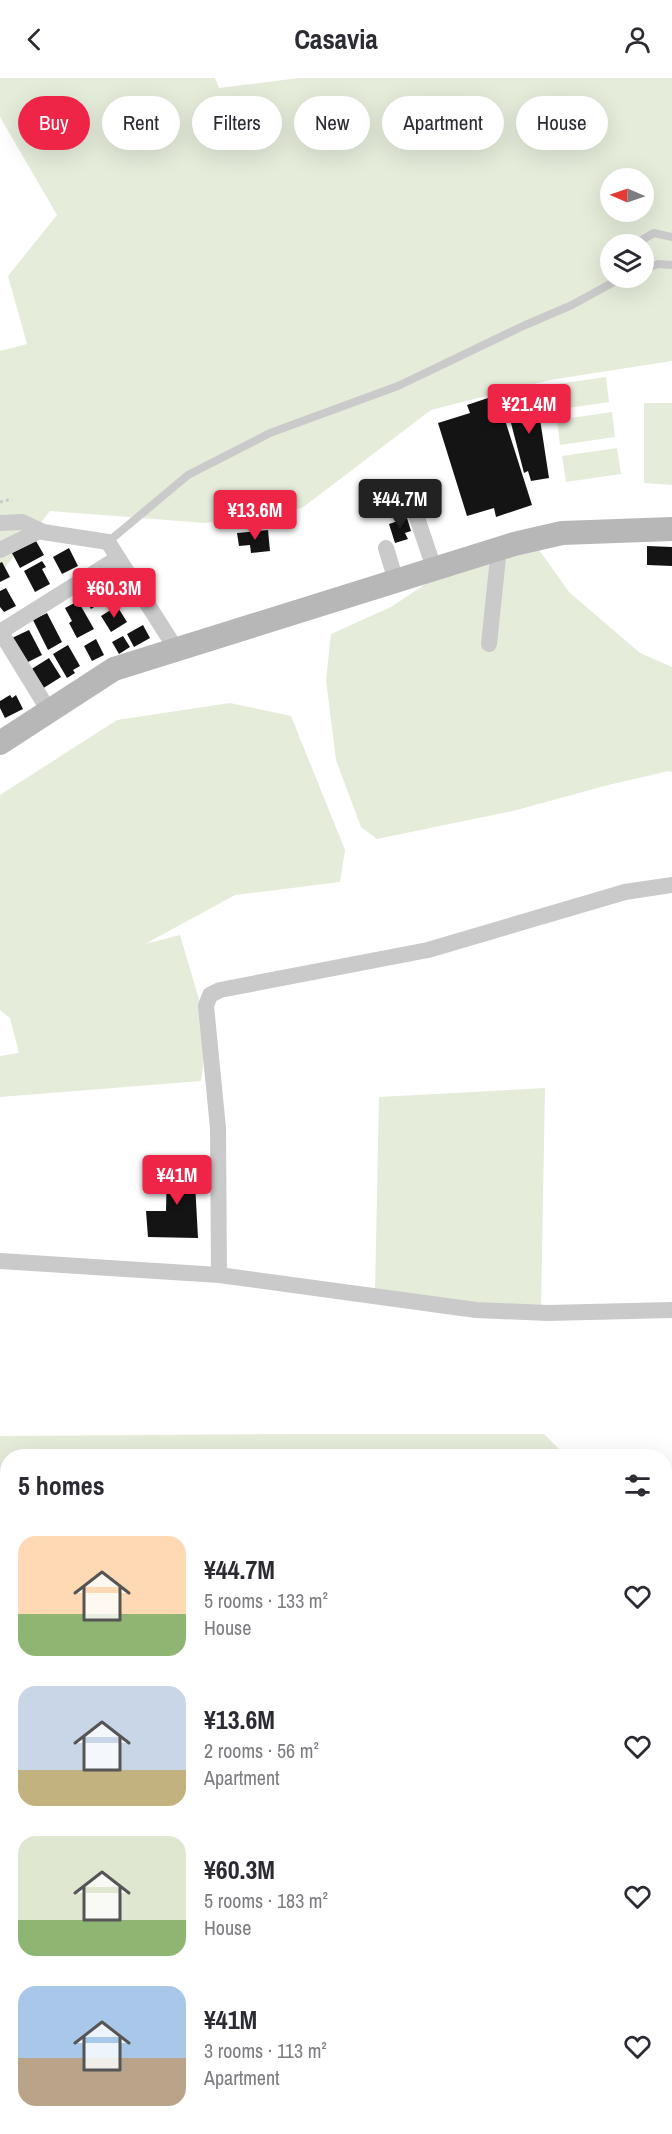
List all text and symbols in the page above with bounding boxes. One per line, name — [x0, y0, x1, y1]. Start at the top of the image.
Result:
text: Casavia — [294, 21, 378, 57]
icon: back — [18, 23, 51, 56]
icon: person — [621, 23, 654, 56]
chip: Buy — [18, 96, 90, 150]
chip: Rent — [102, 96, 180, 150]
chip: Filters — [192, 96, 282, 150]
chip: New — [294, 96, 370, 150]
chip: Apartment — [382, 96, 504, 150]
chip: House — [516, 96, 608, 150]
north arrow — [600, 168, 654, 222]
map controls — [600, 168, 654, 288]
button: layers — [600, 234, 654, 288]
pin: ¥21.4M — [480, 384, 578, 435]
text: ¥21.4M — [502, 390, 556, 417]
pin: ¥44.7M — [351, 479, 449, 530]
text: ¥44.7M — [373, 485, 427, 512]
pin: ¥13.6M — [206, 490, 304, 541]
text: ¥13.6M — [228, 496, 282, 523]
pin: ¥60.3M — [65, 568, 163, 619]
text: ¥60.3M — [87, 574, 141, 601]
pin: ¥41M — [141, 1155, 213, 1206]
text: ¥41M — [156, 1161, 198, 1188]
text: 5 homes — [18, 1468, 105, 1503]
icon: filters — [621, 1469, 654, 1502]
text: ¥44.7M — [204, 1552, 275, 1587]
icon: home — [66, 1560, 138, 1632]
icon: heart — [621, 1580, 654, 1613]
text: 5 rooms · 133 m² — [204, 1587, 328, 1614]
text: House — [204, 1614, 251, 1641]
text: ¥13.6M — [204, 1702, 275, 1737]
icon: home — [66, 1710, 138, 1782]
icon: heart — [621, 1730, 654, 1763]
text: 2 rooms · 56 m² — [204, 1737, 319, 1764]
text: Apartment — [204, 1764, 280, 1791]
text: ¥60.3M — [204, 1852, 275, 1887]
icon: home — [66, 1860, 138, 1932]
icon: heart — [621, 1880, 654, 1913]
text: 5 rooms · 183 m² — [204, 1887, 328, 1914]
text: House — [204, 1914, 251, 1941]
text: ¥41M — [204, 2002, 257, 2037]
icon: home — [66, 2010, 138, 2082]
icon: heart — [621, 2030, 654, 2063]
text: 3 rooms · 113 m² — [204, 2037, 327, 2064]
text: Apartment — [204, 2064, 280, 2091]

